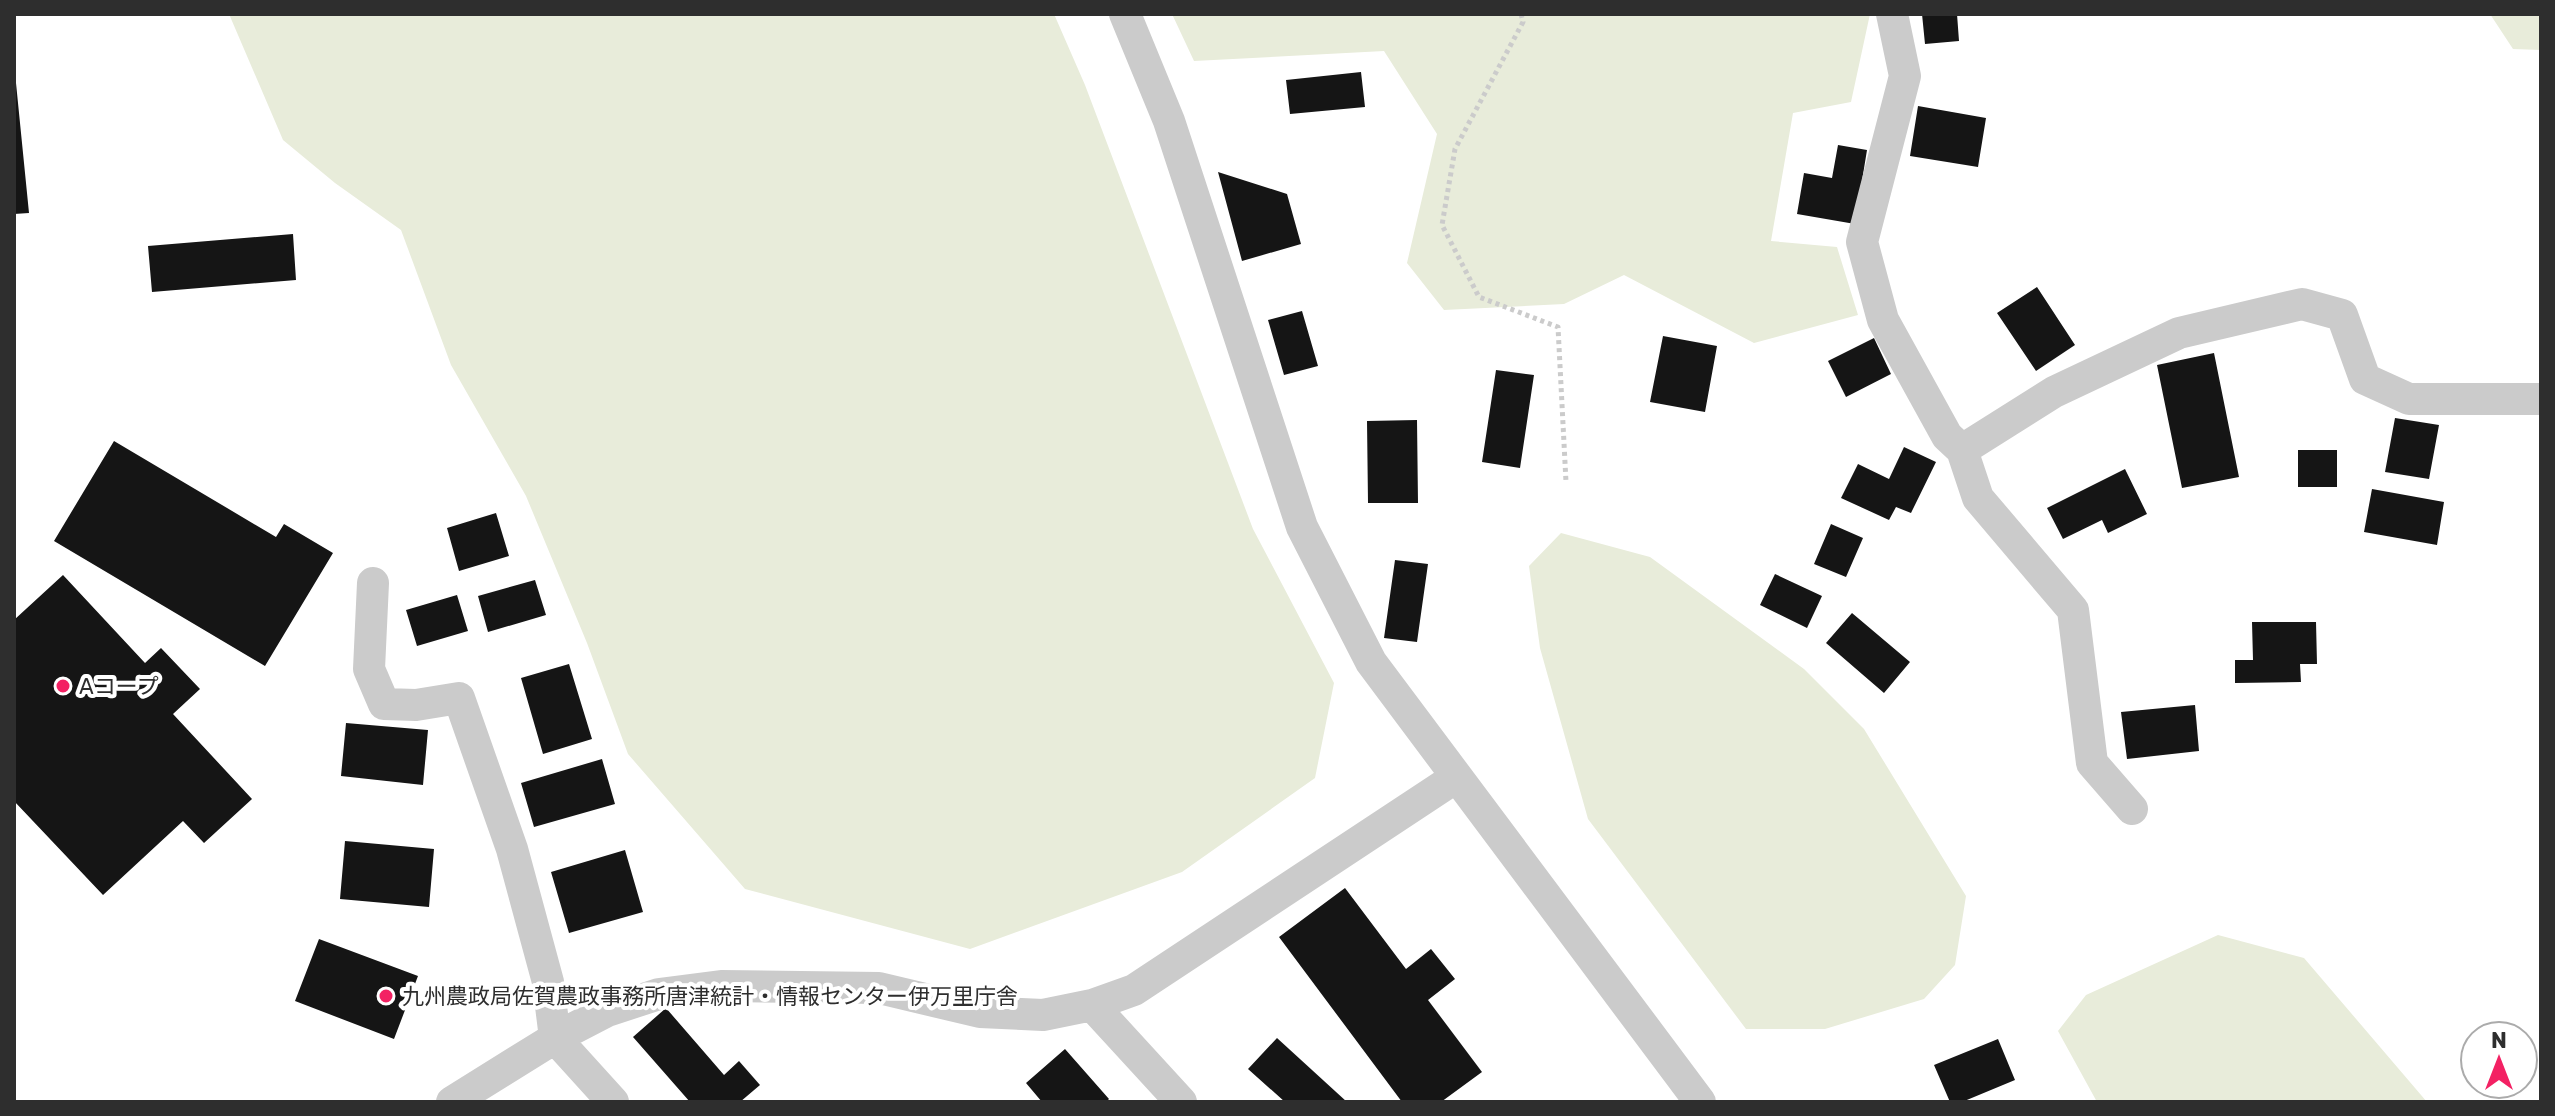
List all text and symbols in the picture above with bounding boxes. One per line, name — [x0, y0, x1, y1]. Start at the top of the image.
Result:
place label: Aコープ — [79, 673, 158, 700]
marker: Aコープ — [54, 677, 72, 695]
place label: 九州農政局佐賀農政事務所唐津統計・情報センター伊万里庁舎 — [402, 983, 1018, 1010]
marker: 九州農政局佐賀農政事務所唐津統計・情報センター伊万里庁舎 — [377, 987, 395, 1005]
north arrow — [2459, 1020, 2539, 1100]
text: N — [2491, 1027, 2507, 1054]

